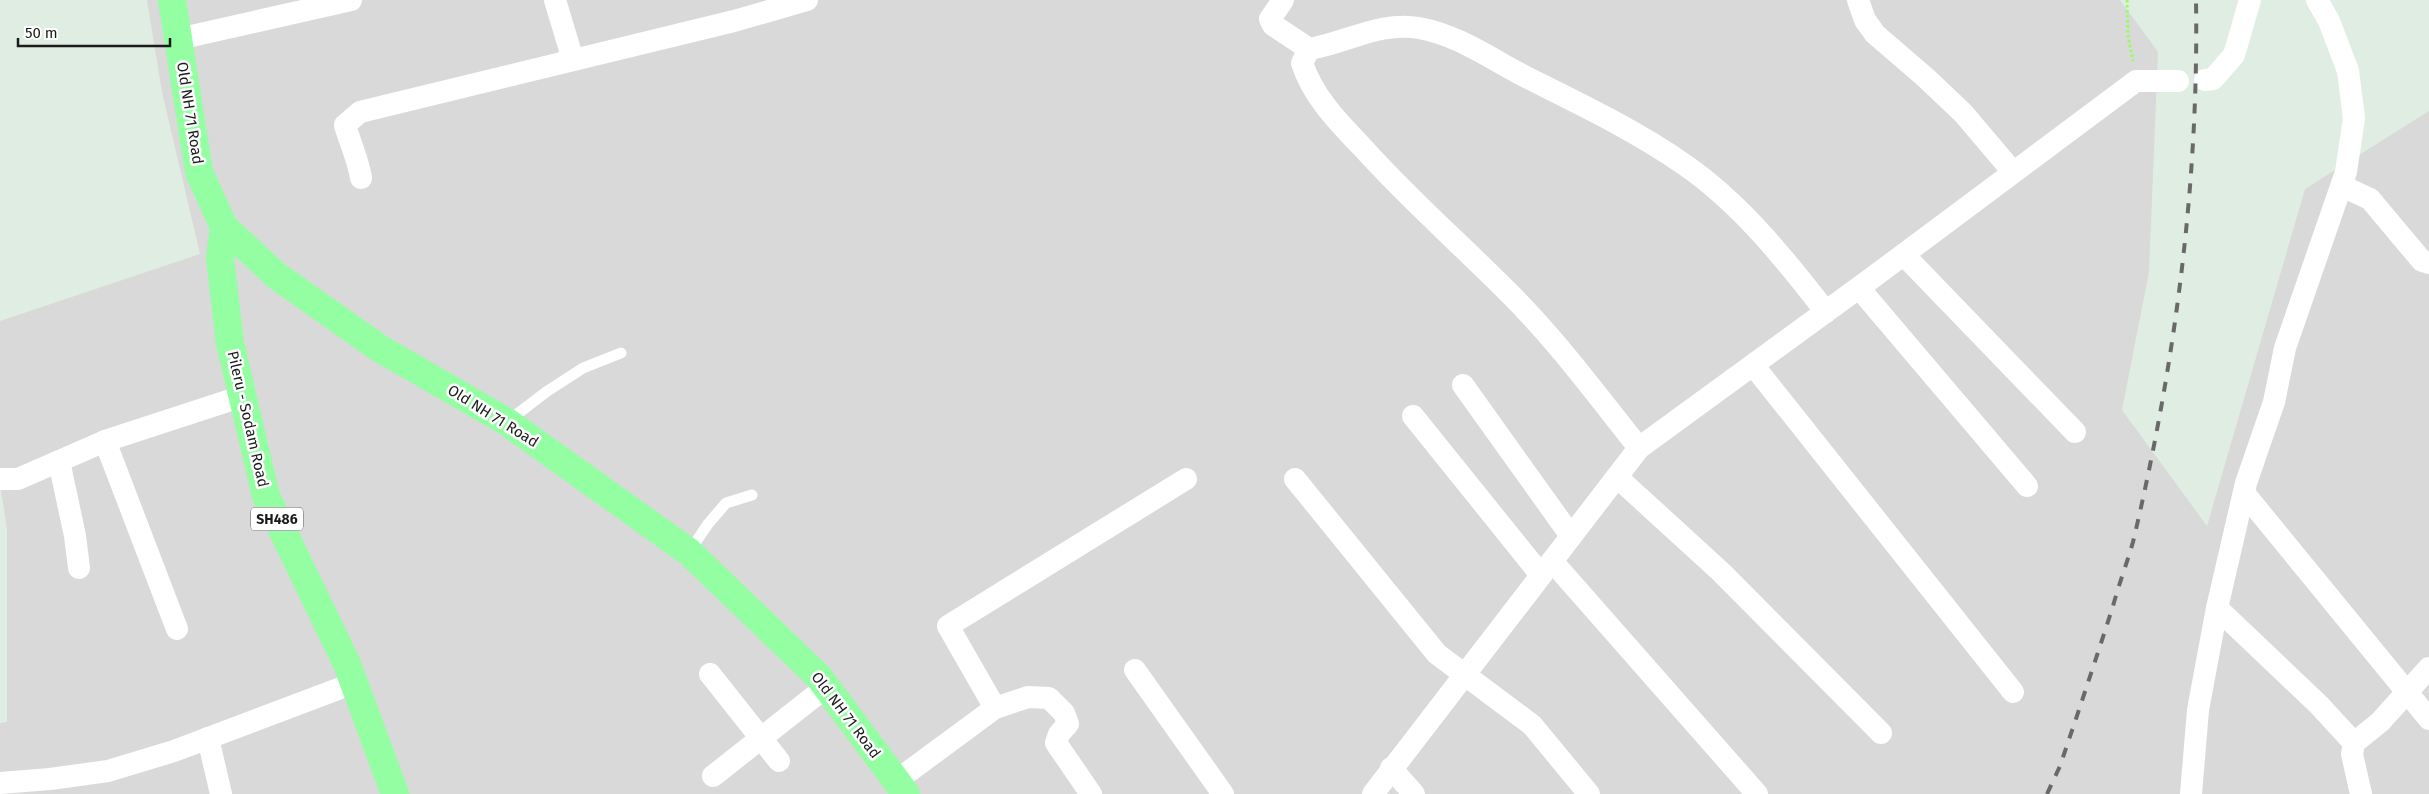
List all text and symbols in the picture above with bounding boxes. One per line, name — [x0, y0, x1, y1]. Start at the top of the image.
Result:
scale bar — [18, 15, 170, 47]
text: 50 m — [25, 24, 58, 42]
street label: Old NH 71 Road — [173, 60, 207, 166]
street label: Pileru - Sodam Road — [224, 349, 272, 489]
street label: Old NH 71 Road — [444, 381, 542, 451]
road number: SH486 — [251, 508, 303, 530]
street label: Old NH 71 Road — [808, 668, 884, 762]

